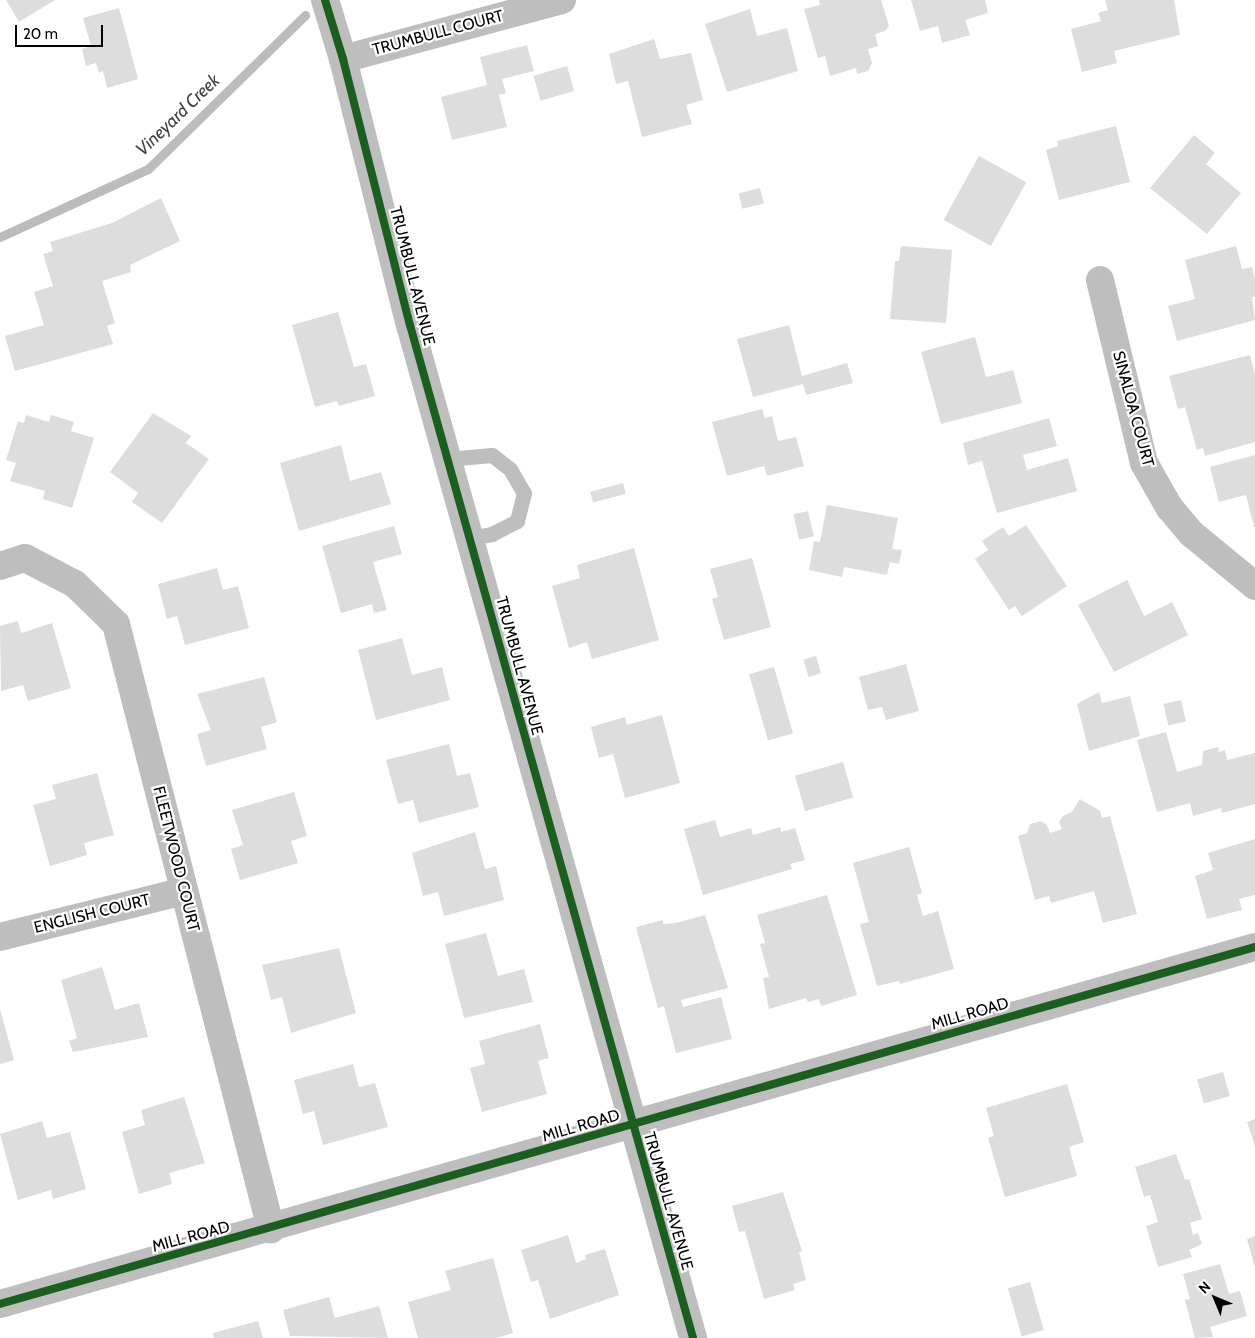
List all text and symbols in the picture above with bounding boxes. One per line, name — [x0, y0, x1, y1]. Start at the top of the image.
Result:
street label: TRUMBULL COURT — [370, 6, 506, 60]
scale bar — [18, 15, 105, 47]
text: 20 m — [23, 25, 58, 43]
water label: Vineyard Creek — [132, 70, 224, 160]
street label: TRUMBULL AVENUE — [385, 204, 439, 348]
street label: SINALOA COURT — [1108, 349, 1158, 469]
street label: TRUMBULL AVENUE — [491, 595, 547, 737]
street label: FLEETWOOD COURT — [149, 784, 203, 934]
street label: ENGLISH COURT — [32, 890, 152, 938]
street label: MILL ROAD — [929, 994, 1011, 1034]
street label: MILL ROAD — [540, 1106, 622, 1146]
street label: TRUMBULL AVENUE — [639, 1130, 697, 1272]
street label: MILL ROAD — [150, 1217, 232, 1257]
north arrow — [1190, 1273, 1240, 1323]
text: N — [1195, 1278, 1214, 1297]

